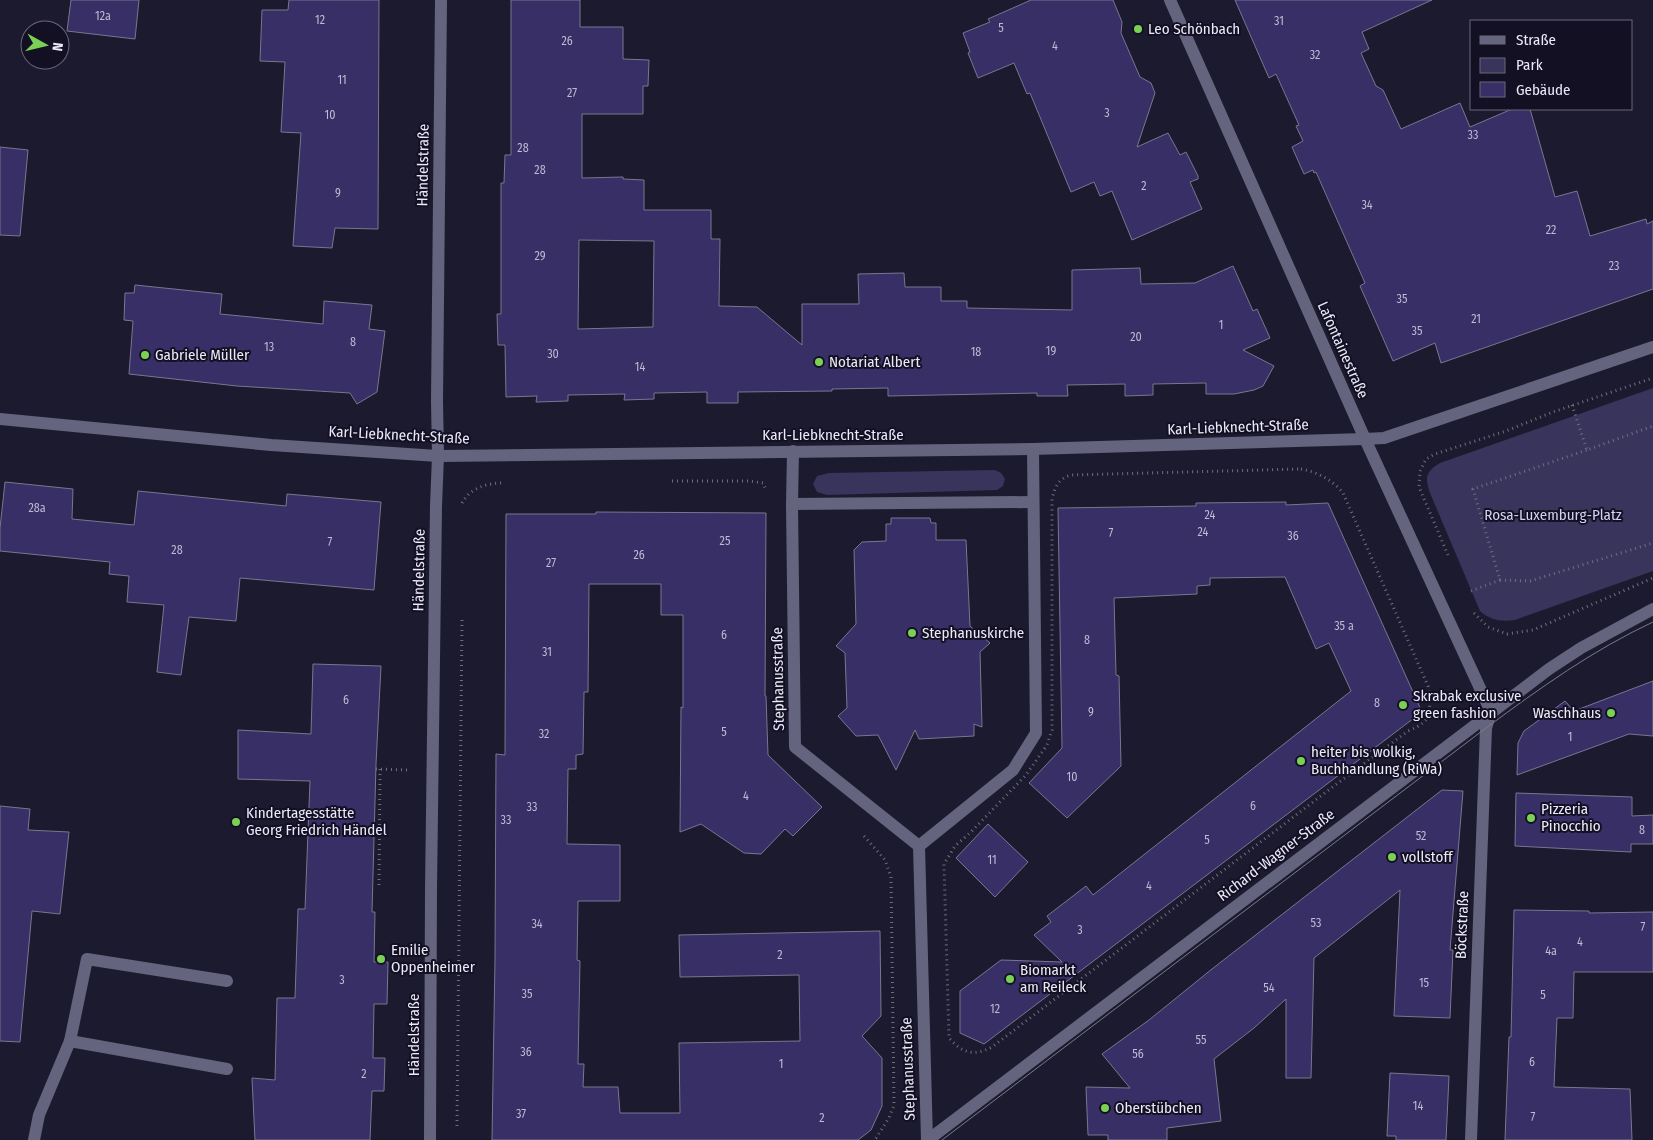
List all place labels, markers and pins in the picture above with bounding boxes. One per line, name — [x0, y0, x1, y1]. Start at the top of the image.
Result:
place label: Leo Schönbach — [1148, 20, 1240, 38]
marker: Leo Schönbach — [1132, 23, 1144, 35]
place label: Gabriele Müller — [155, 346, 250, 364]
marker: Gabriele Müller — [139, 349, 151, 361]
place label: Notariat Albert — [829, 353, 920, 371]
marker: Notariat Albert — [813, 356, 825, 368]
place label: Stephanuskirche — [922, 624, 1024, 642]
marker: Stephanuskirche — [906, 627, 918, 639]
place label: Skrabak exclusive green fashion — [1413, 687, 1521, 722]
marker: Skrabak exclusive green fashion — [1397, 699, 1409, 711]
place label: Waschhaus — [1533, 704, 1601, 722]
marker: Waschhaus — [1605, 707, 1617, 719]
place label: heiter bis wolkig, Buchhandlung (RiWa) — [1311, 743, 1442, 778]
marker: heiter bis wolkig, Buchhandlung (RiWa) — [1295, 755, 1307, 767]
place label: Pizzeria Pinocchio — [1541, 800, 1601, 835]
place label: Kindertagesstätte Georg Friedrich Händel — [246, 804, 387, 839]
marker: Pizzeria Pinocchio — [1525, 812, 1537, 824]
marker: Kindertagesstätte Georg Friedrich Händel — [230, 816, 242, 828]
place label: vollstoff — [1402, 848, 1454, 866]
marker: vollstoff — [1386, 851, 1398, 863]
place label: Emilie Oppenheimer — [391, 941, 476, 976]
marker: Emilie Oppenheimer — [375, 953, 387, 965]
place label: Biomarkt am Reileck — [1020, 961, 1086, 996]
marker: Biomarkt am Reileck — [1004, 973, 1016, 985]
place label: Oberstübchen — [1115, 1099, 1202, 1117]
marker: Oberstübchen — [1099, 1102, 1111, 1114]

